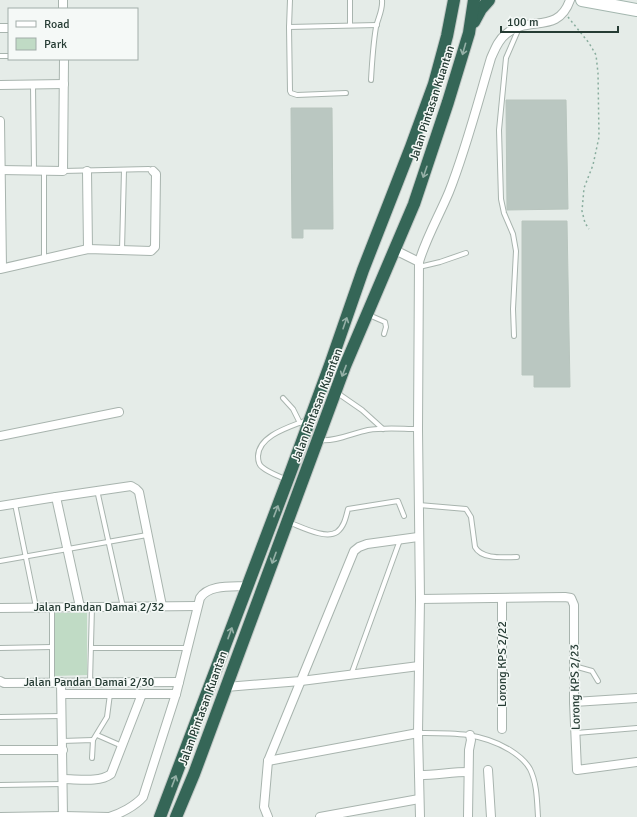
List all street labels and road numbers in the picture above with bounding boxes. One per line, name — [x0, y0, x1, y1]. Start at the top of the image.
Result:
street label: Jalan Pintasan Kuantan — [407, 44, 458, 163]
street label: Jalan Pintasan Kuantan — [289, 346, 346, 464]
street label: Jalan Pandan Damai 2/32 — [34, 600, 164, 615]
street label: Lorong KPS 2/22 — [495, 621, 510, 707]
street label: Lorong KPS 2/23 — [567, 644, 584, 730]
street label: Jalan Pintasan Kuantan — [176, 649, 231, 767]
street label: Jalan Pandan Damai 2/30 — [24, 675, 154, 690]

